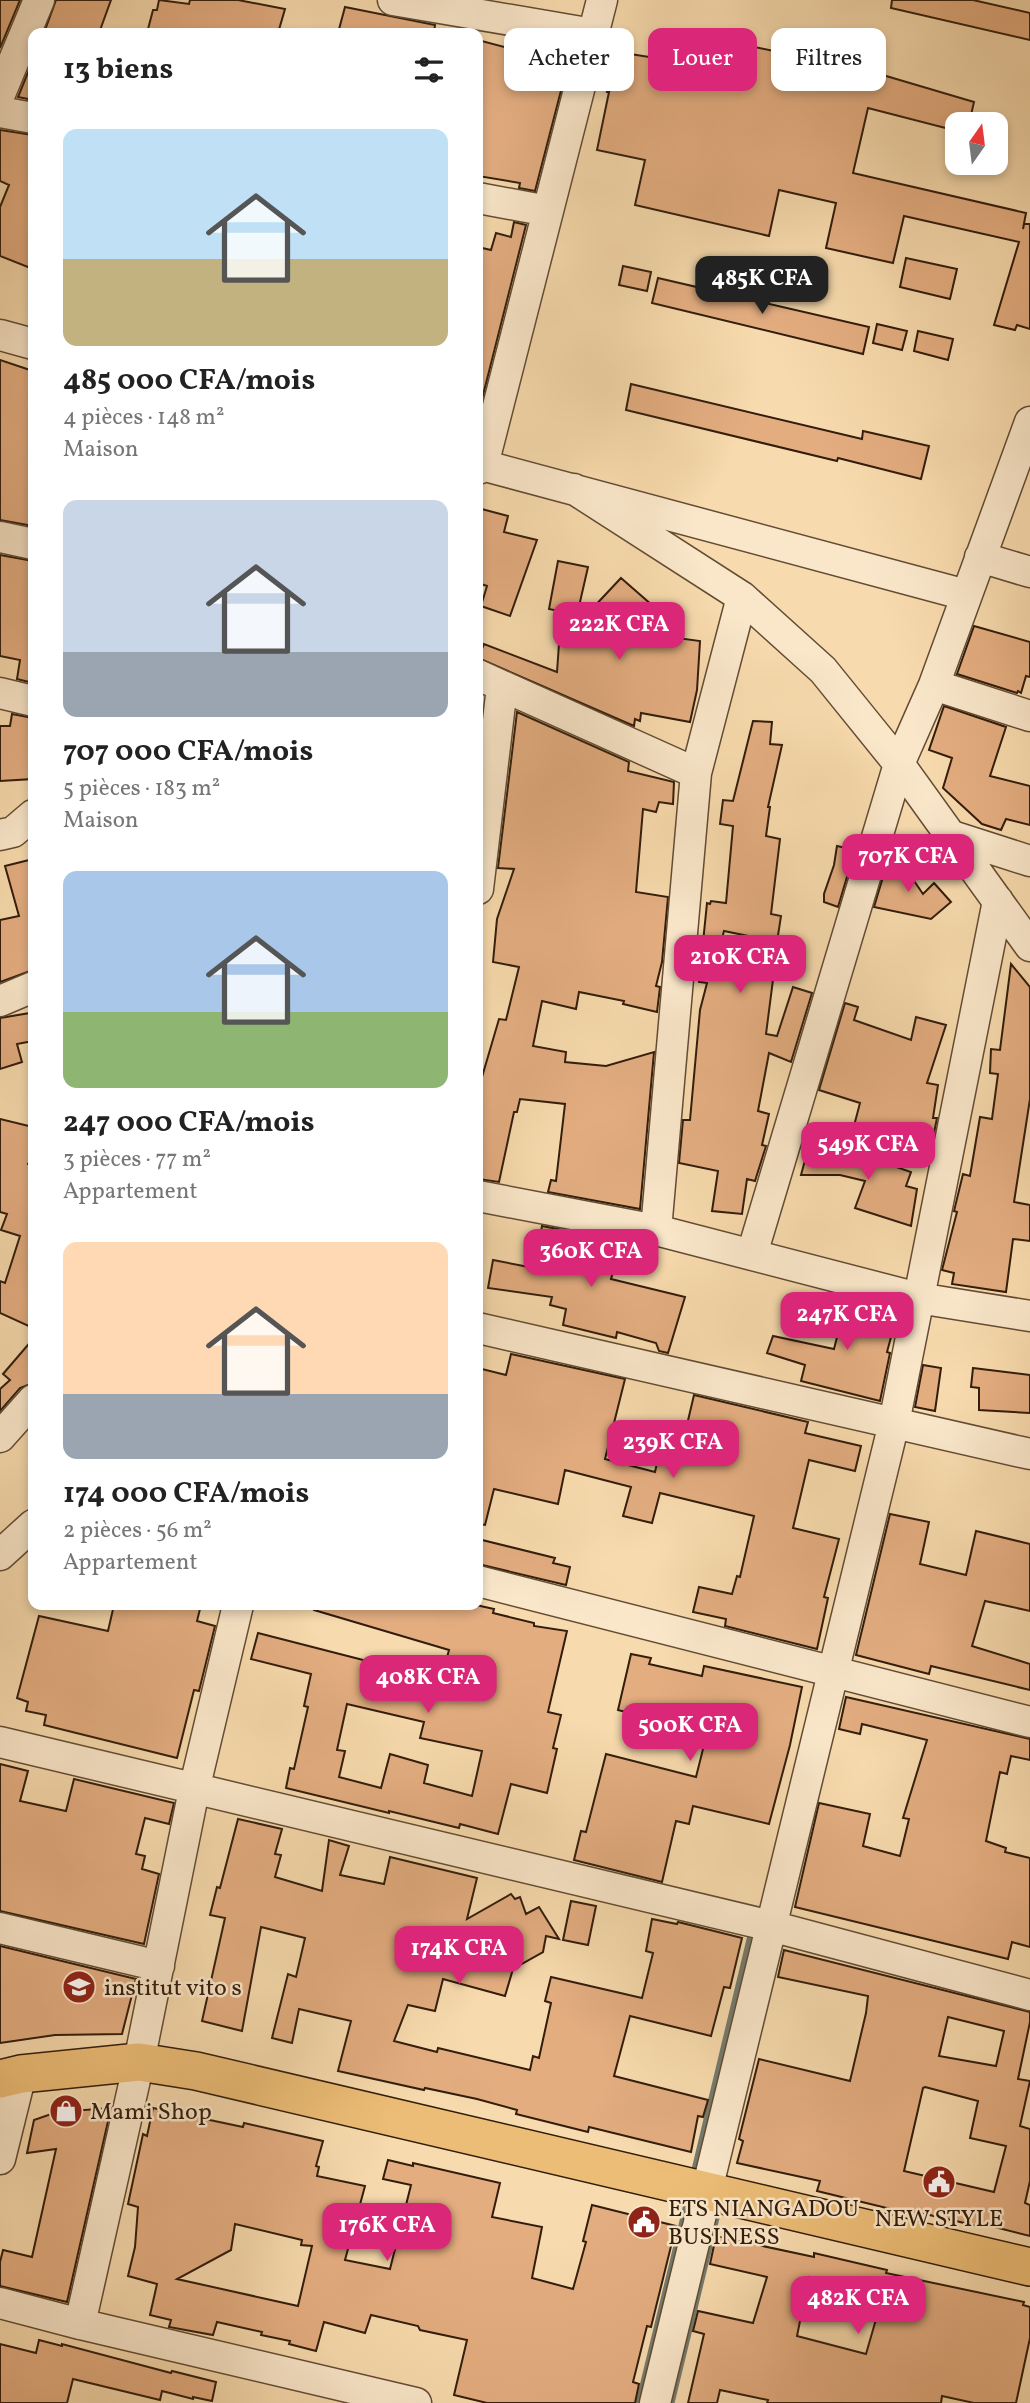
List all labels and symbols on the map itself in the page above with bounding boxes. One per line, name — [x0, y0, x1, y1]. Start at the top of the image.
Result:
north arrow — [945, 112, 1008, 175]
pin: 485K CFA — [690, 256, 834, 316]
pin: 222K CFA — [547, 602, 691, 662]
pin: 707K CFA — [836, 834, 980, 894]
pin: 210K CFA — [668, 936, 812, 995]
pin: 549K CFA — [796, 1122, 940, 1182]
pin: 360K CFA — [519, 1230, 663, 1289]
pin: 247K CFA — [775, 1292, 919, 1352]
pin: 239K CFA — [601, 1420, 745, 1480]
pin: 408K CFA — [356, 1656, 500, 1715]
pin: 500K CFA — [618, 1704, 762, 1763]
pin: 174K CFA — [387, 1926, 531, 1986]
school or university icon: institut vito s — [60, 1968, 98, 2006]
place label: institut vito s — [104, 1972, 242, 2006]
shop icon: Mami Shop — [47, 2092, 85, 2130]
place label: Mami Shop — [90, 2096, 212, 2130]
public building icon: NEW STYLE — [920, 2163, 958, 2201]
place label: ETS NIANGADOU BUSINESS — [668, 2193, 859, 2255]
public building icon: ETS NIANGADOU BUSINESS — [625, 2203, 663, 2241]
place label: NEW STYLE — [875, 2203, 1003, 2237]
pin: 176K CFA — [315, 2204, 459, 2263]
pin: 482K CFA — [786, 2276, 930, 2336]

